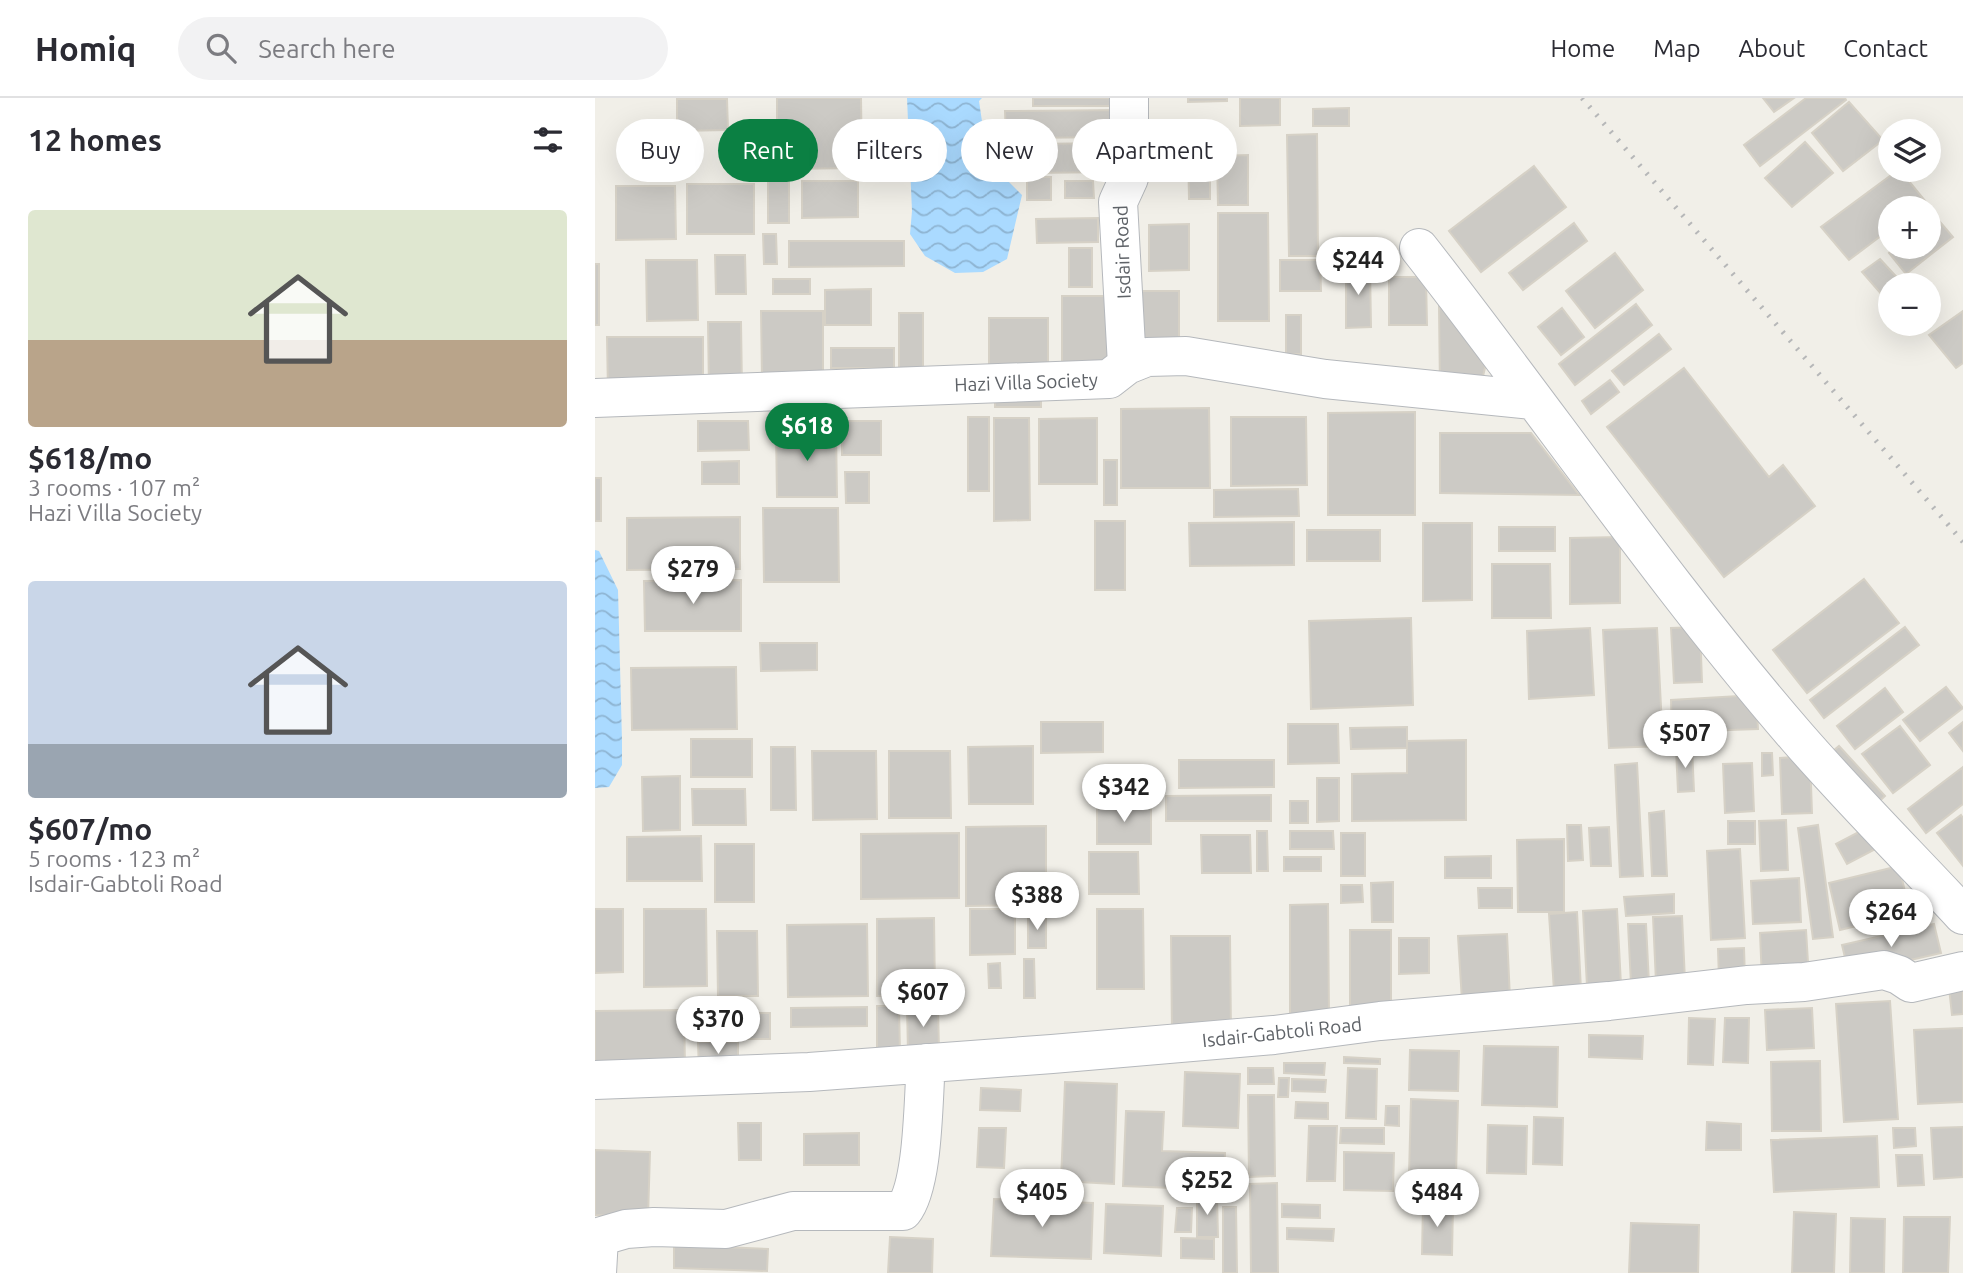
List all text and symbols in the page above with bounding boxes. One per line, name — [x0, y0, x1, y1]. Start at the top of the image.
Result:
search box — [178, 17, 668, 80]
icon: search — [202, 29, 240, 67]
text: Homiq — [35, 30, 136, 67]
text: Search here — [258, 34, 396, 63]
text: Home — [1550, 35, 1615, 62]
text: Map — [1653, 35, 1700, 62]
text: About — [1738, 35, 1805, 62]
text: Contact — [1843, 35, 1928, 62]
chip: Buy — [616, 119, 704, 182]
chip: Rent — [718, 119, 818, 182]
chip: Filters — [832, 119, 947, 182]
chip: New — [961, 119, 1058, 182]
chip: Apartment — [1072, 119, 1237, 182]
map controls — [1878, 119, 1941, 336]
button: layers — [1878, 119, 1941, 182]
icon: filters — [529, 121, 567, 159]
text: 12 homes — [28, 123, 162, 157]
button: + — [1878, 196, 1941, 259]
street label: Isdair Road — [1109, 205, 1135, 299]
pin: $244 — [1317, 238, 1399, 297]
text: $244 — [1332, 247, 1384, 272]
icon: home — [235, 256, 361, 382]
button: − — [1878, 273, 1941, 336]
street label: Hazi Villa Society — [954, 368, 1098, 396]
pin: $618 — [766, 404, 848, 463]
text: $618 — [781, 413, 833, 438]
text: $618/mo — [28, 441, 152, 475]
text: 3 rooms · 107 m² — [28, 475, 200, 500]
text: Hazi Villa Society — [28, 500, 202, 525]
pin: $279 — [652, 546, 734, 606]
text: $279 — [667, 556, 719, 581]
icon: home — [235, 627, 361, 753]
pin: $507 — [1644, 710, 1726, 770]
text: $507 — [1659, 720, 1711, 745]
pin: $342 — [1083, 764, 1165, 824]
text: $342 — [1098, 774, 1150, 799]
text: $607/mo — [28, 812, 152, 846]
text: 5 rooms · 123 m² — [28, 846, 200, 871]
text: Isdair-Gabtoli Road — [28, 871, 223, 896]
pin: $388 — [996, 872, 1078, 932]
text: $388 — [1011, 882, 1063, 907]
pin: $264 — [1850, 890, 1932, 949]
text: $264 — [1865, 899, 1917, 924]
pin: $607 — [882, 970, 964, 1029]
text: $607 — [897, 979, 949, 1004]
pin: $370 — [677, 996, 759, 1056]
text: $370 — [692, 1006, 744, 1031]
street label: Isdair-Gabtoli Road — [1201, 1013, 1363, 1051]
pin: $252 — [1166, 1158, 1248, 1217]
text: $252 — [1181, 1167, 1233, 1192]
pin: $405 — [1001, 1170, 1083, 1229]
pin: $484 — [1396, 1170, 1478, 1229]
text: $405 — [1016, 1179, 1068, 1204]
text: $484 — [1411, 1179, 1463, 1204]

